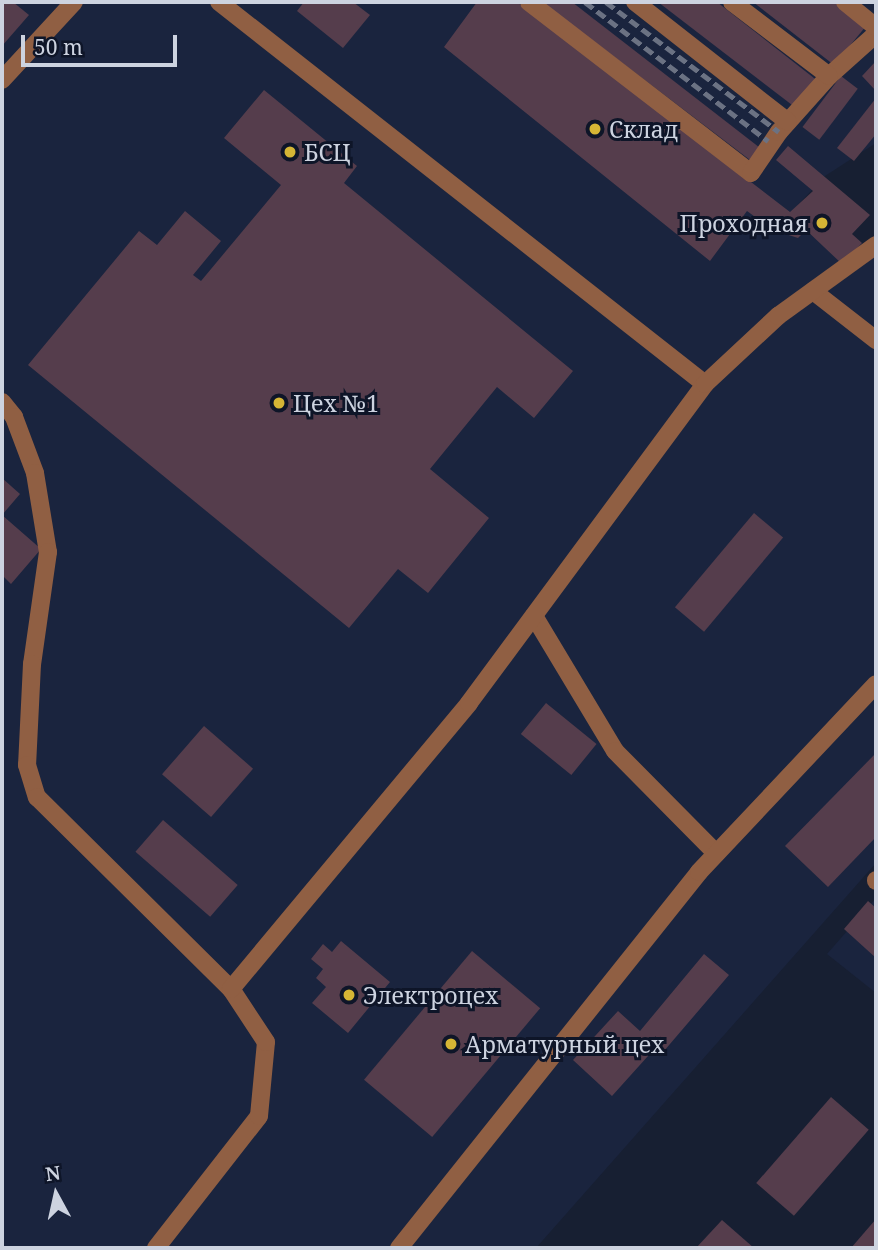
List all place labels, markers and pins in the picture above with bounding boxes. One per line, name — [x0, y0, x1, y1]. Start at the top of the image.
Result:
place label: Склад — [609, 115, 678, 143]
marker: Склад — [587, 121, 603, 137]
place label: БСЦ — [304, 138, 351, 166]
marker: БСЦ — [282, 144, 298, 160]
place label: Проходная — [680, 209, 808, 237]
marker: Проходная — [814, 215, 830, 231]
place label: Цех №1 — [293, 389, 379, 417]
marker: Цех №1 — [271, 395, 287, 411]
place label: Электроцех — [363, 981, 498, 1009]
marker: Электроцех — [341, 987, 357, 1003]
place label: Арматурный цех — [465, 1030, 664, 1058]
marker: Арматурный цех — [443, 1036, 459, 1052]

